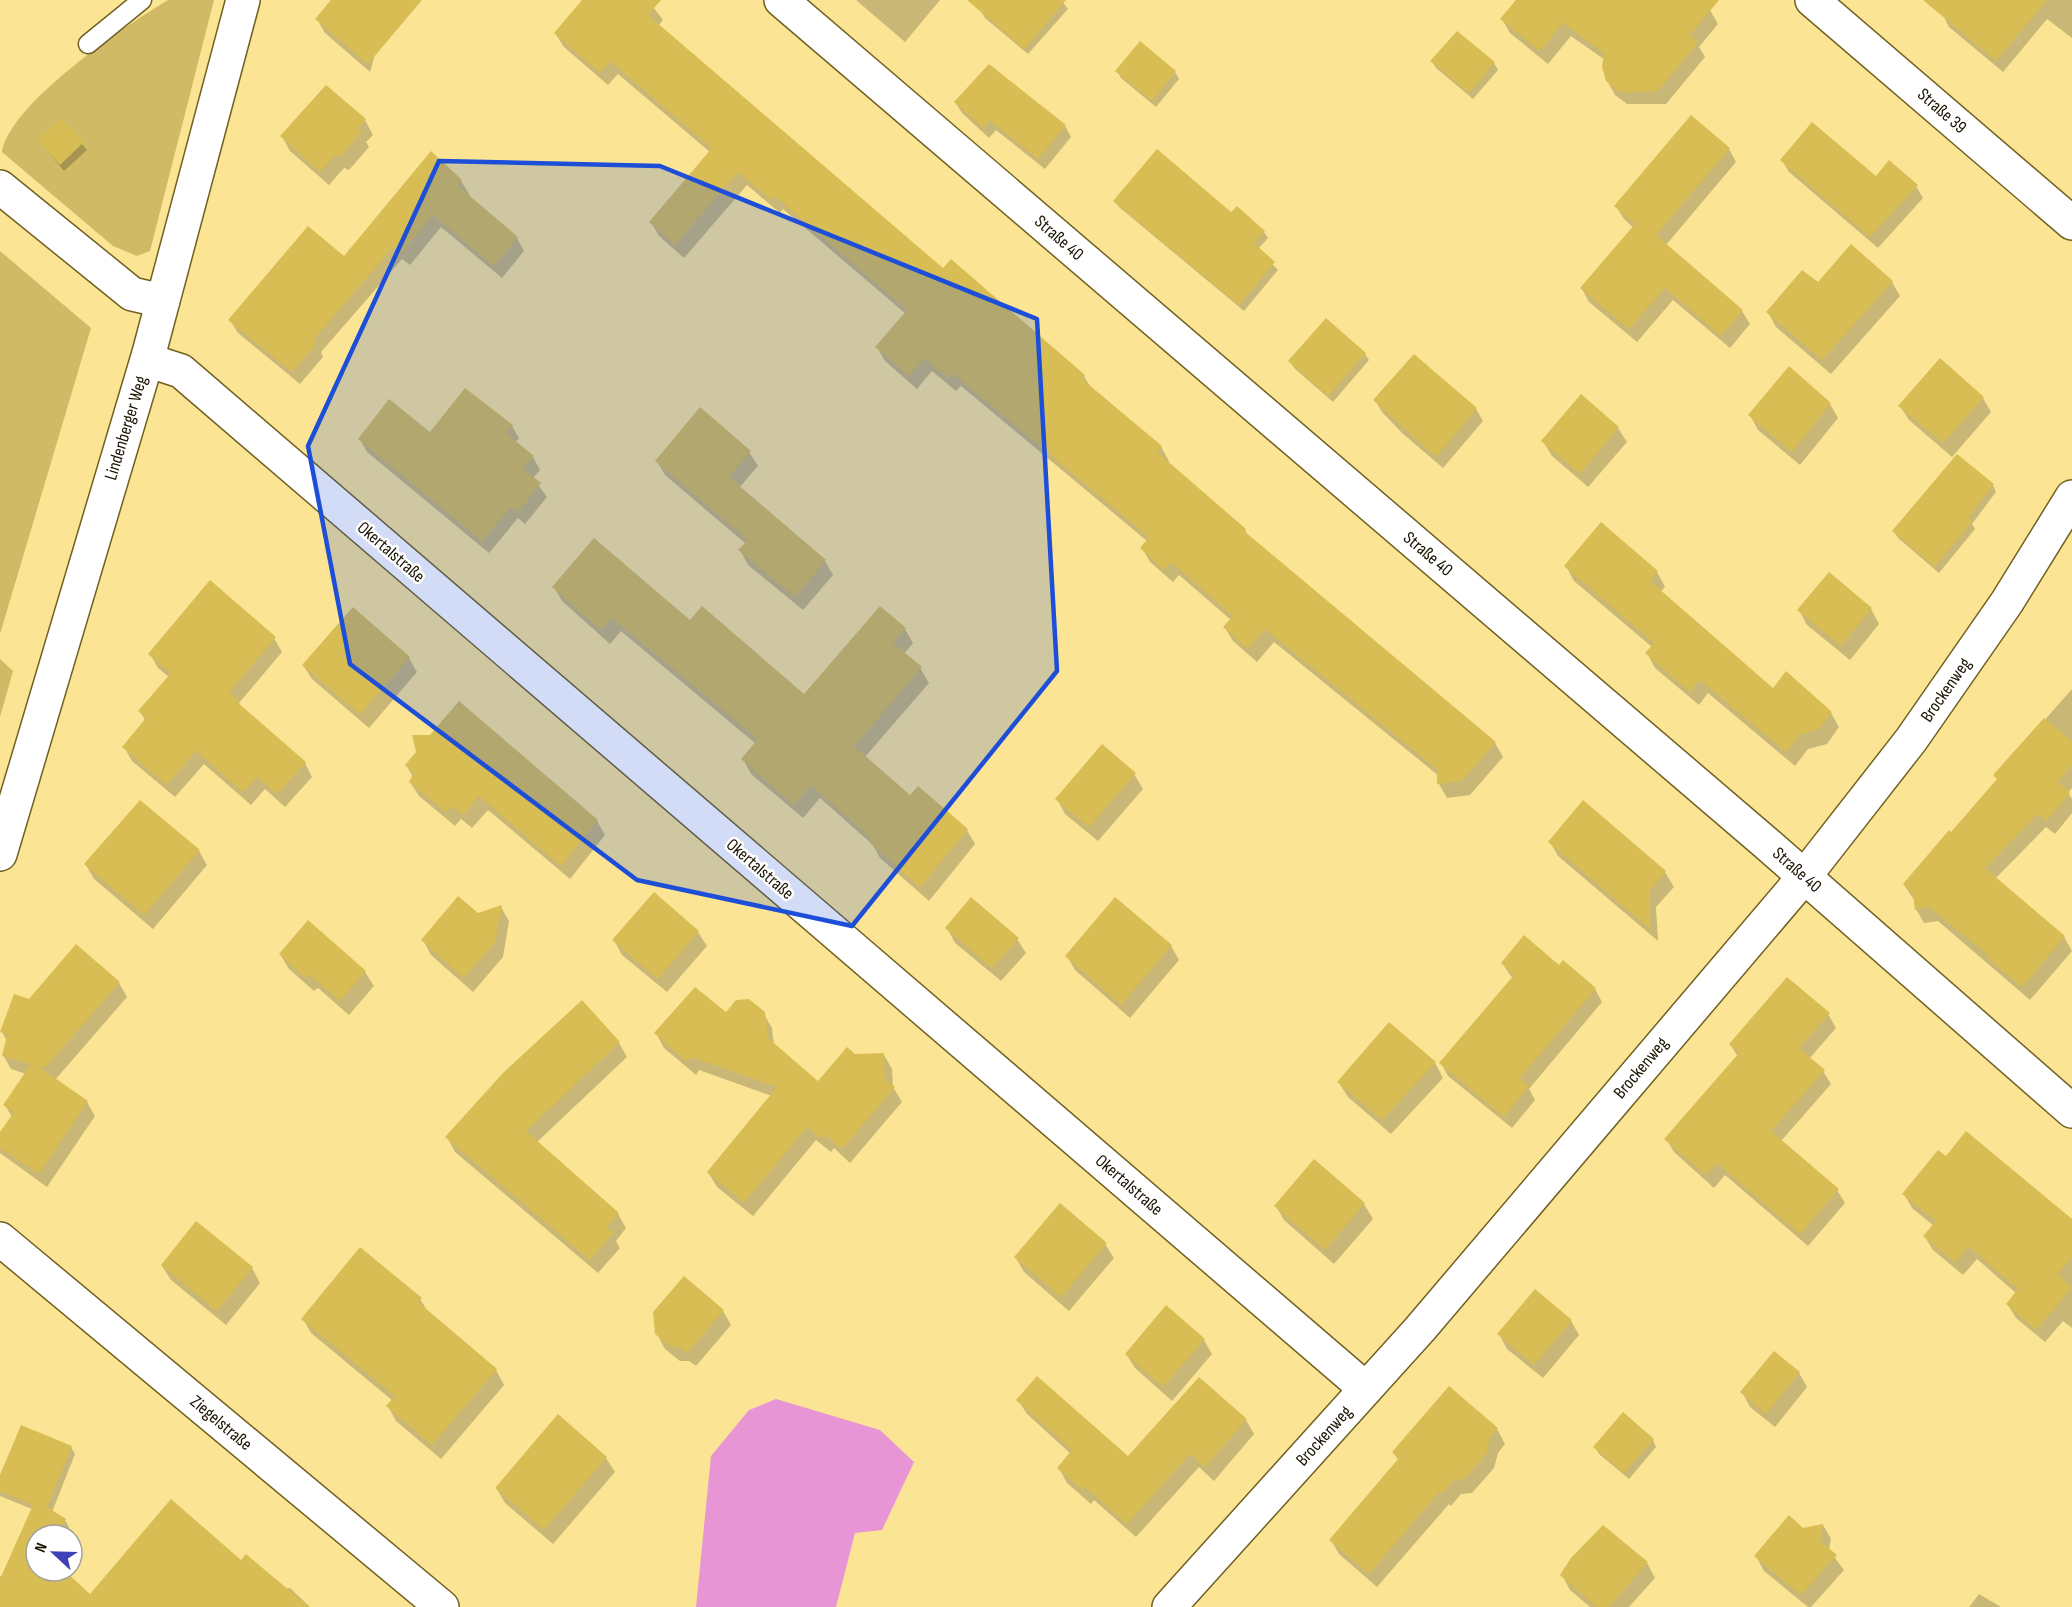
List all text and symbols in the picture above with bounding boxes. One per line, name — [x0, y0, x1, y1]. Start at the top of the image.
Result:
street label: Straße 39 — [1913, 84, 1971, 138]
street label: Straße 40 — [1030, 211, 1088, 265]
street label: Lindenberger Weg — [100, 373, 152, 483]
street label: Okertalstraße — [353, 517, 429, 587]
street label: Straße 40 — [1399, 527, 1457, 581]
street label: Brockenweg — [1916, 654, 1976, 726]
street label: Okertalstraße — [722, 834, 798, 904]
street label: Straße 40 — [1768, 843, 1826, 897]
street label: Brockenweg — [1609, 1033, 1673, 1103]
street label: Okertalstraße — [1091, 1150, 1167, 1220]
street label: Ziegelstraße — [186, 1391, 256, 1455]
street label: Brockenweg — [1292, 1402, 1356, 1470]
north arrow — [24, 1523, 84, 1583]
text: N — [31, 1540, 52, 1555]

